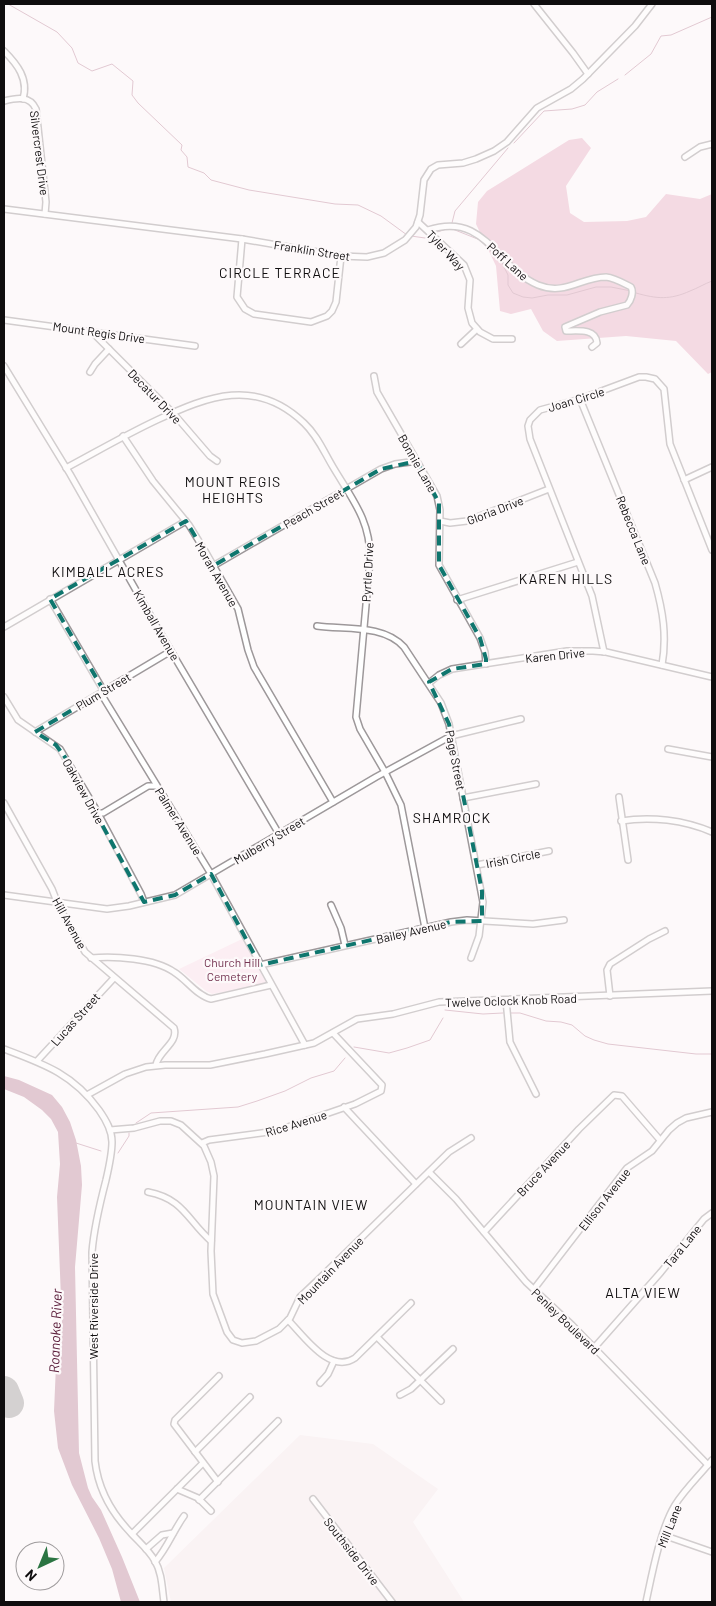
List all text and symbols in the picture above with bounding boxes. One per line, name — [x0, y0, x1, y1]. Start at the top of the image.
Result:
street label: Silvercrest Drive — [28, 110, 52, 196]
street label: Tyler Way — [424, 227, 468, 273]
street label: Franklin Street — [273, 237, 351, 263]
street label: Poff Lane — [485, 239, 531, 283]
district label: CIRCLE TERRACE — [219, 264, 341, 281]
street label: Mount Regis Drive — [52, 319, 146, 345]
street label: Decatur Drive — [125, 366, 185, 426]
street label: Joan Circle — [546, 384, 606, 414]
street label: Bonnie Lane — [396, 432, 440, 494]
district label: MOUNT REGIS HEIGHTS — [185, 473, 281, 506]
street label: Peach Street — [280, 485, 346, 531]
street label: Gloria Drive — [465, 493, 525, 527]
street label: Rebecca Lane — [614, 493, 654, 567]
street label: Moran Avenue — [193, 539, 241, 609]
street label: Pyrtle Drive — [358, 542, 376, 602]
district label: KIMBALL ACRES — [52, 563, 164, 580]
district label: KAREN HILLS — [519, 570, 613, 587]
street label: Kimball Avenue — [131, 587, 183, 663]
street label: Karen Drive — [525, 645, 585, 665]
street label: Plum Street — [73, 669, 133, 713]
street label: Page Street — [443, 729, 469, 791]
street label: Oakview Drive — [60, 756, 108, 826]
street label: Palmer Avenue — [153, 785, 205, 857]
district label: SHAMROCK — [413, 809, 491, 826]
street label: Mulberry Street — [231, 813, 307, 867]
street label: Irish Circle — [485, 846, 541, 870]
street label: Hill Avenue — [50, 895, 90, 951]
street label: Bailey Avenue — [374, 916, 448, 946]
park label: Church Hill Cemetery — [204, 955, 260, 983]
street label: Lucas Street — [48, 990, 102, 1048]
street label: Twelve Oclock Knob Road — [445, 991, 577, 1009]
street label: Rice Avenue — [264, 1107, 328, 1139]
street label: Bruce Avenue — [514, 1137, 572, 1199]
street label: Ellison Avenue — [575, 1165, 633, 1233]
district label: MOUNTAIN VIEW — [254, 1196, 368, 1213]
street label: Tara Lane — [660, 1222, 704, 1270]
street label: Mountain Avenue — [294, 1233, 366, 1307]
street label: West Riverside Drive — [86, 1253, 100, 1359]
district label: ALTA VIEW — [605, 1284, 681, 1301]
street label: Penley Boulevard — [529, 1285, 603, 1357]
water label: Roanoke River — [45, 1287, 65, 1373]
street label: Mill Lane — [654, 1502, 684, 1550]
street label: Southside Drive — [321, 1514, 383, 1588]
north arrow — [15, 1541, 65, 1591]
text: N — [21, 1566, 40, 1585]

